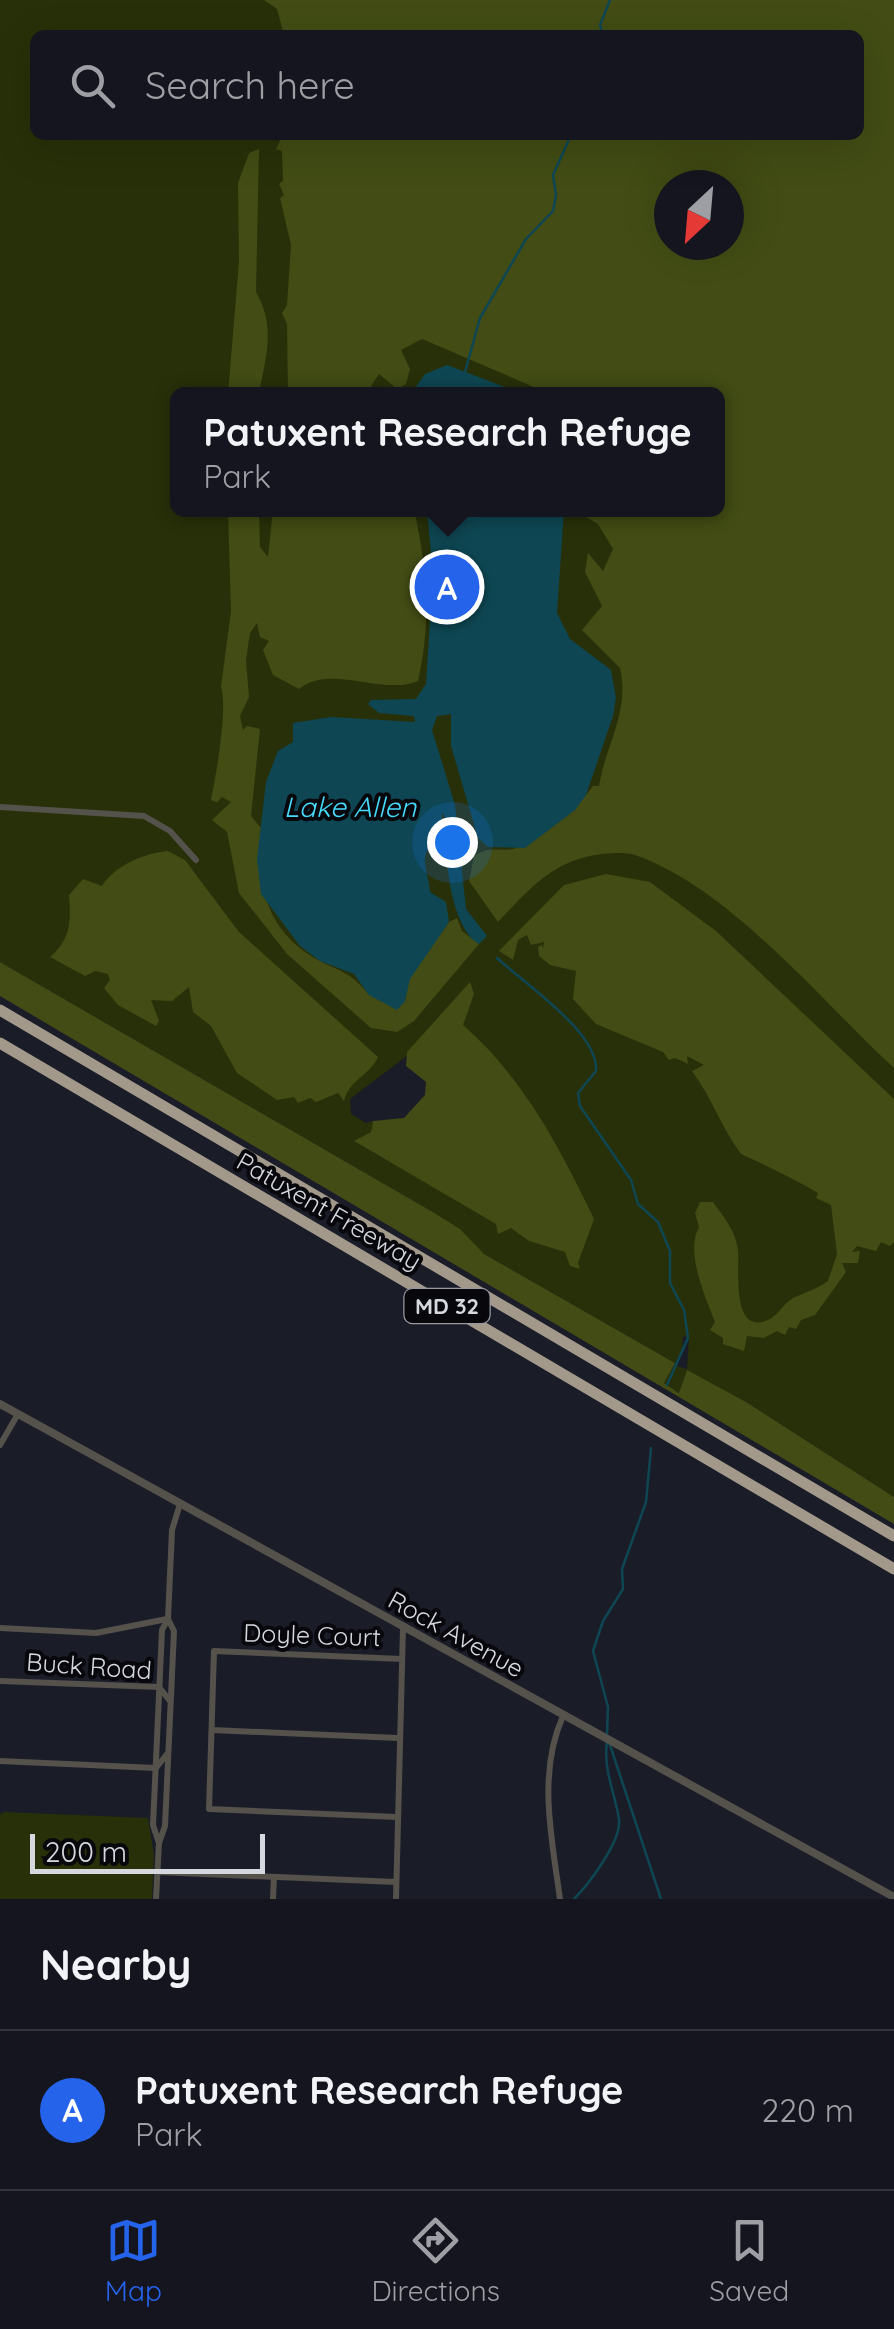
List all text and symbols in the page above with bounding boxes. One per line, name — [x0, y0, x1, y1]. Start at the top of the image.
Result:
search box — [30, 30, 864, 140]
icon: search — [65, 58, 120, 113]
text: Search here — [145, 61, 355, 109]
north arrow — [654, 170, 744, 260]
popup — [170, 387, 725, 517]
text: Patuxent Research Refuge — [203, 408, 692, 456]
text: Park — [203, 456, 271, 496]
pin: A — [414, 550, 480, 624]
water label: Lake Allen — [284, 789, 417, 824]
your location — [427, 817, 478, 868]
street label: Patuxent Freeway — [232, 1145, 427, 1276]
road number: MD 32 — [404, 1289, 490, 1323]
street label: Rock Avenue — [383, 1584, 530, 1684]
street label: Doyle Court — [243, 1617, 381, 1652]
street label: Buck Road — [25, 1646, 153, 1685]
scale bar — [30, 1829, 265, 1874]
text: 200 m — [45, 1834, 127, 1869]
text: Nearby — [40, 1938, 191, 1991]
text: Patuxent Research Refuge — [135, 2066, 623, 2114]
text: A — [62, 2090, 83, 2130]
text: 220 m — [762, 2090, 854, 2130]
text: Park — [135, 2114, 203, 2154]
tab: Map — [105, 2213, 162, 2308]
tab: Directions — [371, 2213, 500, 2308]
tab: Saved — [709, 2213, 789, 2308]

